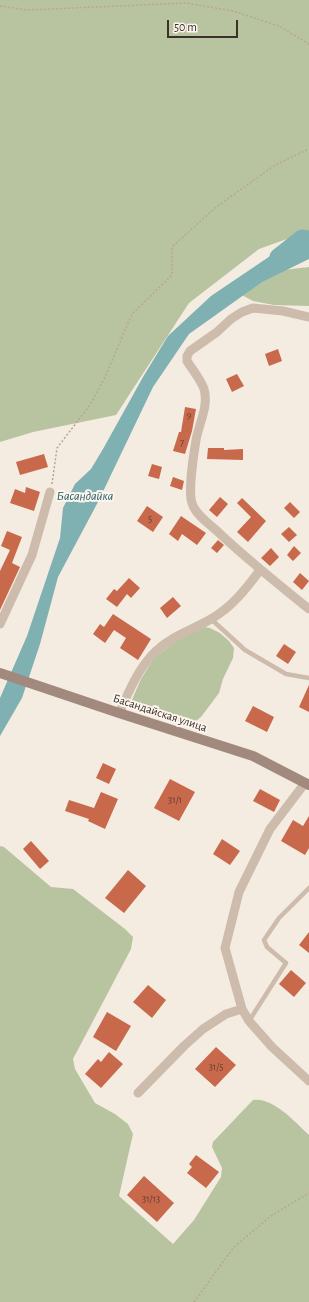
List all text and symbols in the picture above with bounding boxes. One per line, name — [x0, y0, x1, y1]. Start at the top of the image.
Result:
scale bar — [169, 12, 240, 38]
text: 50 m — [174, 21, 197, 33]
house number: 9 — [187, 409, 191, 421]
house number: 7 — [180, 437, 184, 449]
water label: Басандайка — [57, 488, 113, 504]
house number: 5 — [148, 513, 152, 525]
street label: Басандайская улица — [111, 691, 209, 735]
house number: 31/1 — [168, 794, 182, 806]
house number: 31/5 — [209, 1061, 223, 1073]
house number: 31/13 — [142, 1193, 160, 1205]

